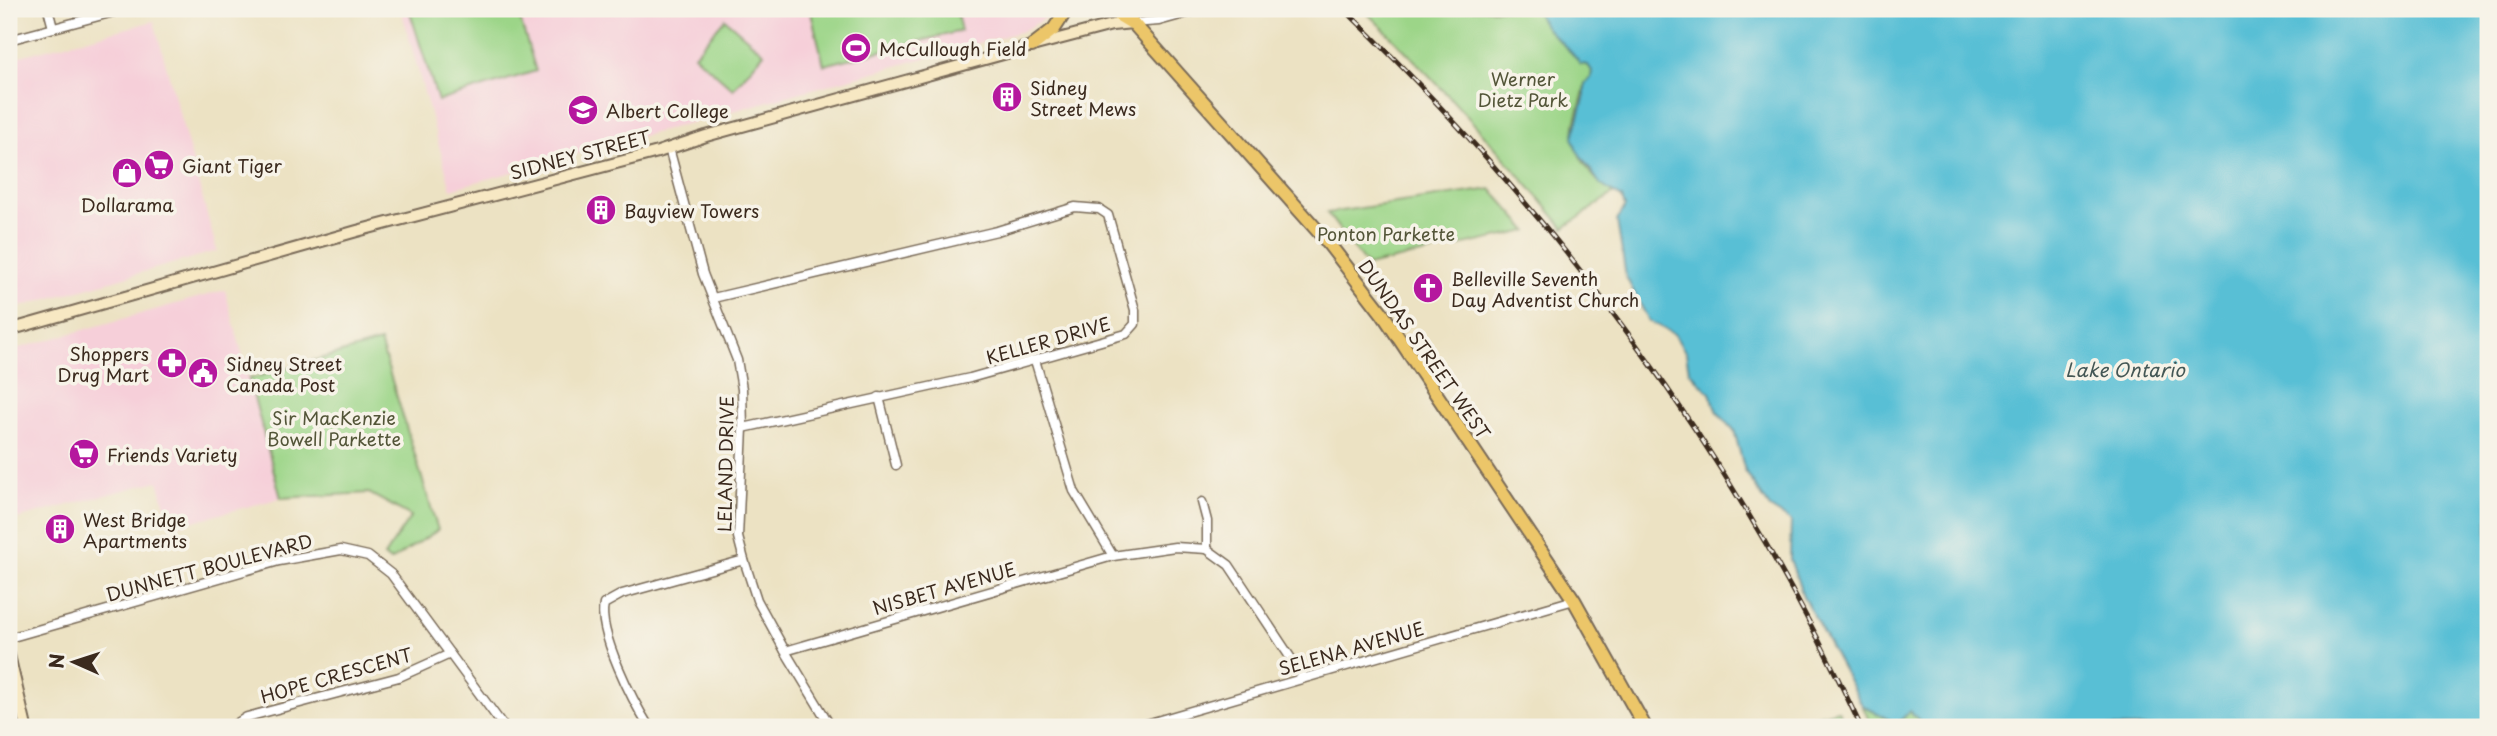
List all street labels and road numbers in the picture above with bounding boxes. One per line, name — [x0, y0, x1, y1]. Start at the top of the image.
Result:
street label: SIDNEY STREET — [506, 122, 654, 186]
street label: DUNDAS STREET WEST — [1353, 254, 1497, 444]
street label: KELLER DRIVE — [983, 309, 1113, 371]
street label: LELAND DRIVE — [710, 396, 740, 532]
street label: DUNNETT BOULEVARD — [103, 526, 315, 608]
street label: NISBET AVENUE — [869, 555, 1019, 621]
street label: SELENA AVENUE — [1275, 614, 1427, 682]
street label: HOPE CRESCENT — [257, 640, 416, 710]

